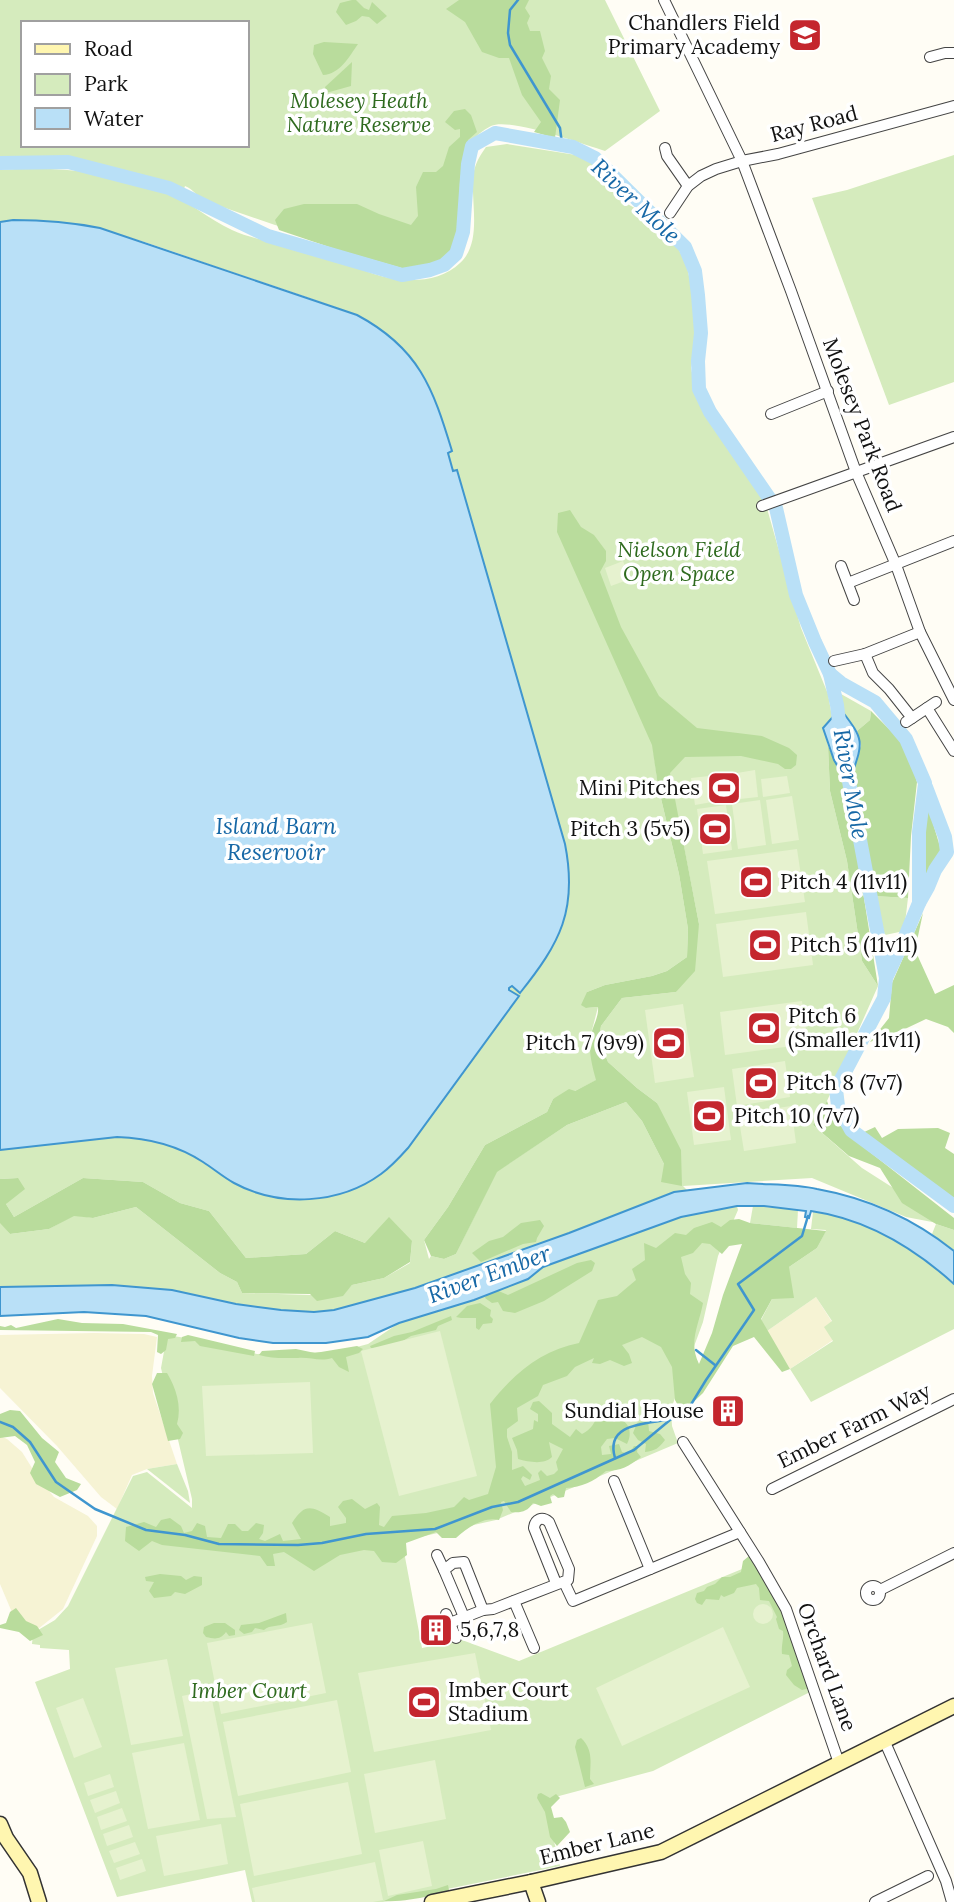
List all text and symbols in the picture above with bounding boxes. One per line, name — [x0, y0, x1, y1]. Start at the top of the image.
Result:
place label: Chandlers Field Primary Academy — [608, 9, 780, 60]
school or university icon: Chandlers Field Primary Academy — [786, 16, 824, 54]
legend — [21, 21, 248, 147]
text: Road — [84, 35, 133, 62]
text: Park — [84, 70, 128, 97]
park label: Molesey Heath Nature Reserve — [287, 87, 431, 138]
street label: Ray Road — [767, 99, 860, 148]
text: Water — [84, 105, 143, 132]
water label: River Mole — [586, 152, 687, 249]
street label: Molesey Park Road — [817, 334, 908, 516]
park label: Nielson Field Open Space — [617, 536, 741, 587]
water label: River Mole — [828, 726, 875, 841]
sports icon: Mini Pitches — [705, 769, 743, 807]
place label: Mini Pitches — [579, 774, 700, 801]
sports icon: Pitch 3 (5v5) — [696, 810, 734, 848]
water label: Island Barn Reservoir — [216, 811, 336, 866]
place label: Pitch 3 (5v5) — [570, 815, 690, 842]
sports icon: Pitch 4 (11v11) — [737, 863, 775, 901]
place label: Pitch 4 (11v11) — [780, 868, 907, 895]
sports icon: Pitch 5 (11v11) — [746, 926, 784, 964]
place label: Pitch 5 (11v11) — [790, 931, 917, 958]
place label: Pitch 6 (Smaller 11v11) — [788, 1002, 921, 1053]
sports icon: Pitch 6 (Smaller 11v11) — [745, 1009, 783, 1047]
sports icon: Pitch 7 (9v9) — [650, 1024, 688, 1062]
place label: Pitch 7 (9v9) — [525, 1029, 644, 1056]
sports icon: Pitch 8 (7v7) — [742, 1064, 780, 1102]
place label: Pitch 8 (7v7) — [786, 1069, 902, 1096]
sports icon: Pitch 10 (7v7) — [690, 1097, 728, 1135]
place label: Pitch 10 (7v7) — [734, 1102, 859, 1129]
water label: River Ember — [423, 1238, 555, 1309]
street label: Ember Farm Way — [773, 1377, 935, 1474]
building icon: Sundial House — [709, 1392, 747, 1430]
place label: Sundial House — [565, 1397, 704, 1424]
street label: Orchard Lane — [792, 1599, 863, 1735]
building icon: 5,6,7,8 — [417, 1611, 455, 1649]
place label: 5,6,7,8 — [460, 1616, 519, 1643]
place label: Imber Court Stadium — [448, 1676, 570, 1727]
park label: Imber Court — [191, 1677, 307, 1704]
sports icon: Imber Court Stadium — [405, 1683, 443, 1721]
street label: Ember Lane — [537, 1816, 657, 1871]

